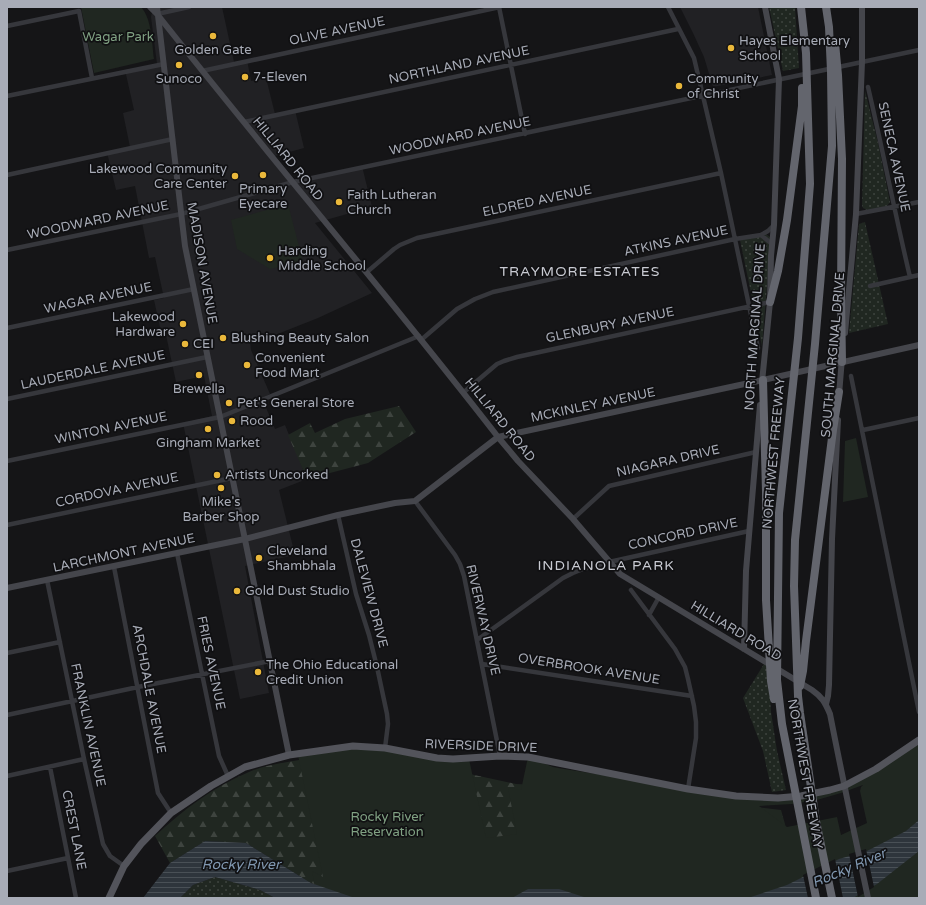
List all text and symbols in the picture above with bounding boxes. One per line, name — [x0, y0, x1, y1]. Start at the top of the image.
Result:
street label: OLIVE AVENUE — [288, 13, 386, 49]
park label: Wagar Park — [82, 29, 154, 45]
marker: Golden Gate — [208, 31, 218, 41]
place label: Hayes Elementary School — [739, 33, 850, 64]
place label: Golden Gate — [174, 42, 252, 58]
street label: NORTHLAND AVENUE — [387, 42, 531, 88]
marker: Hayes Elementary School — [726, 43, 736, 53]
marker: Sunoco — [174, 60, 184, 70]
place label: 7-Eleven — [253, 69, 307, 85]
place label: Sunoco — [156, 71, 202, 87]
place label: Community of Christ — [687, 71, 759, 102]
marker: 7-Eleven — [240, 72, 250, 82]
marker: Community of Christ — [674, 81, 684, 91]
street label: SENECA AVENUE — [875, 101, 913, 213]
street label: WOODWARD AVENUE — [388, 113, 532, 159]
street label: HILLIARD ROAD — [249, 114, 327, 204]
place label: Lakewood Community Care Center — [89, 161, 227, 192]
marker: Primary Eyecare — [258, 170, 268, 180]
marker: Lakewood Community Care Center — [230, 171, 240, 181]
place label: Primary Eyecare — [239, 181, 287, 212]
street label: ELDRED AVENUE — [481, 182, 593, 220]
place label: Faith Lutheran Church — [347, 187, 437, 218]
street label: WOODWARD AVENUE — [26, 197, 170, 243]
marker: Faith Lutheran Church — [334, 197, 344, 207]
street label: MADISON AVENUE — [183, 201, 221, 325]
street label: ATKINS AVENUE — [622, 222, 730, 260]
place label: Harding Middle School — [278, 243, 366, 274]
street label: NORTH MARGINAL DRIVE — [741, 243, 769, 411]
marker: Harding Middle School — [265, 253, 275, 263]
district label: TRAYMORE ESTATES — [500, 263, 660, 280]
street label: SOUTH MARGINAL DRIVE — [818, 272, 848, 438]
street label: WAGAR AVENUE — [43, 279, 153, 317]
street label: GLENBURY AVENUE — [544, 304, 676, 346]
place label: Lakewood Hardware — [112, 309, 175, 340]
marker: Lakewood Hardware — [178, 319, 188, 329]
place label: Blushing Beauty Salon — [231, 330, 369, 346]
marker: Blushing Beauty Salon — [218, 333, 228, 343]
place label: CEI — [193, 336, 214, 352]
marker: CEI — [180, 339, 190, 349]
street label: LAUDERDALE AVENUE — [19, 347, 167, 393]
place label: Convenient Food Mart — [255, 350, 325, 381]
marker: Convenient Food Mart — [242, 360, 252, 370]
marker: Brewella — [194, 370, 204, 380]
street label: HILLIARD ROAD — [461, 375, 539, 465]
street label: NORTHWEST FREEWAY — [759, 376, 789, 530]
place label: Brewella — [173, 381, 225, 397]
street label: MCKINLEY AVENUE — [529, 384, 657, 426]
place label: Pet's General Store — [237, 395, 354, 411]
marker: Pet's General Store — [224, 398, 234, 408]
street label: WINTON AVENUE — [53, 408, 169, 448]
place label: Rood — [240, 413, 273, 429]
marker: Rood — [227, 416, 237, 426]
marker: Gingham Market — [203, 424, 213, 434]
place label: Gingham Market — [156, 435, 260, 451]
street label: NIAGARA DRIVE — [615, 441, 721, 481]
place label: Artists Uncorked — [225, 467, 328, 483]
street label: CORDOVA AVENUE — [54, 469, 180, 511]
marker: Artists Uncorked — [212, 470, 222, 480]
marker: Mike's Barber Shop — [216, 483, 226, 493]
place label: Mike's Barber Shop — [182, 494, 260, 525]
street label: CONCORD DRIVE — [627, 515, 739, 553]
street label: LARCHMONT AVENUE — [51, 530, 197, 576]
street label: DALEVIEW DRIVE — [347, 537, 391, 649]
place label: Cleveland Shambhala — [267, 543, 336, 574]
marker: Cleveland Shambhala — [254, 553, 264, 563]
district label: INDIANOLA PARK — [537, 557, 675, 574]
street label: RIVERWAY DRIVE — [462, 563, 504, 677]
place label: Gold Dust Studio — [245, 583, 350, 599]
marker: Gold Dust Studio — [232, 586, 242, 596]
street label: HILLIARD ROAD — [688, 598, 785, 665]
street label: FRIES AVENUE — [193, 615, 229, 711]
street label: ARCHDALE AVENUE — [129, 623, 169, 755]
street label: OVERBROOK AVENUE — [517, 650, 661, 688]
place label: The Ohio Educational Credit Union — [266, 657, 398, 688]
street label: FRANKLIN AVENUE — [67, 662, 109, 788]
marker: The Ohio Educational Credit Union — [253, 667, 263, 677]
street label: NORTHWEST FREEWAY — [784, 698, 826, 850]
street label: RIVERSIDE DRIVE — [424, 736, 538, 756]
street label: CREST LANE — [58, 789, 90, 871]
park label: Rocky River Reservation — [350, 809, 424, 840]
water label: Rocky River — [809, 844, 890, 891]
water label: Rocky River — [202, 856, 282, 873]

